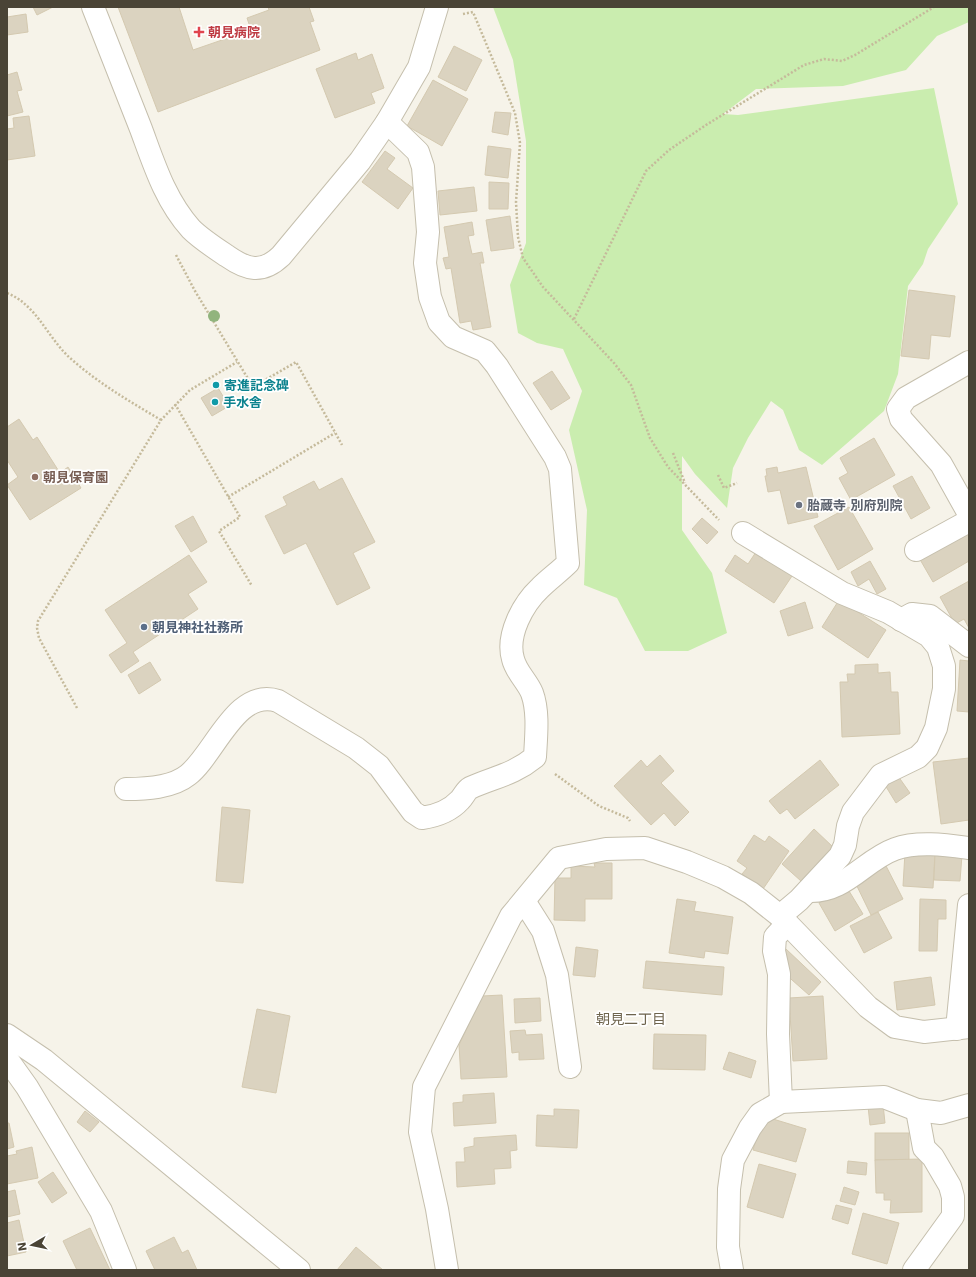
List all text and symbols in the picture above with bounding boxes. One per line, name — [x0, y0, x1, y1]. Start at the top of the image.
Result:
place label: 朝見病院 — [208, 25, 260, 40]
marker: 朝見病院 — [193, 26, 205, 38]
place label: 寄進記念碑 — [224, 378, 289, 393]
marker: 寄進記念碑 — [211, 380, 221, 390]
place label: 手水舎 — [223, 395, 262, 410]
marker: 手水舎 — [210, 397, 220, 407]
place label: 朝見保育園 — [43, 470, 108, 485]
marker: 朝見保育園 — [30, 472, 40, 482]
place label: 胎蔵寺 別府別院 — [807, 498, 903, 513]
marker: 胎蔵寺 別府別院 — [794, 500, 804, 510]
place label: 朝見神社社務所 — [152, 620, 243, 635]
marker: 朝見神社社務所 — [139, 622, 149, 632]
district label: 朝見二丁目 — [596, 1011, 666, 1027]
north arrow — [12, 1225, 52, 1265]
text: N — [15, 1241, 30, 1252]

